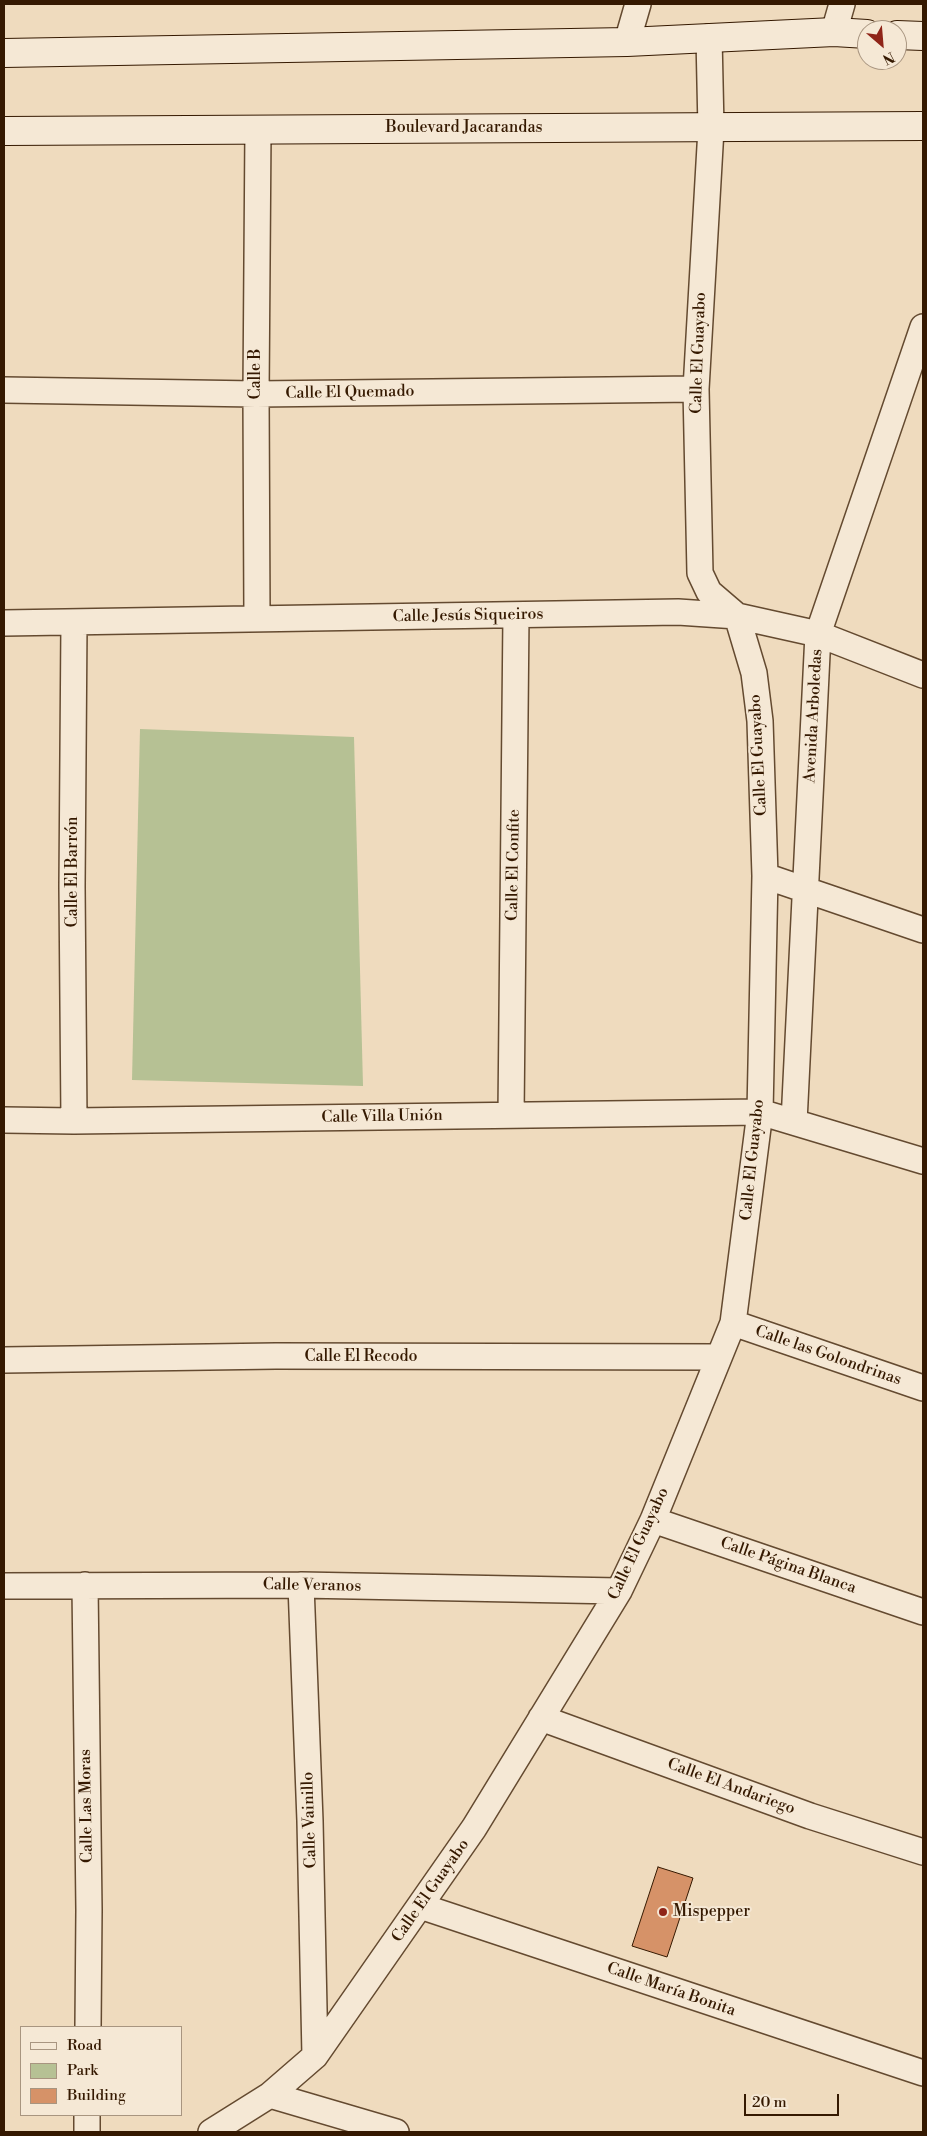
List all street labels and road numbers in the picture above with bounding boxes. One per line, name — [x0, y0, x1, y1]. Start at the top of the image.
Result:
street label: Boulevard Jacarandas — [385, 118, 543, 138]
street label: Calle El Guayabo — [687, 292, 711, 414]
street label: Calle B — [246, 348, 266, 400]
street label: Calle El Quemado — [285, 382, 415, 404]
street label: Calle Jesús Siqueiros — [392, 605, 544, 627]
street label: Avenida Arboledas — [801, 649, 827, 783]
street label: Calle El Guayabo — [746, 694, 772, 816]
street label: Calle El Confite — [503, 809, 525, 921]
street label: Calle El Barrón — [63, 817, 83, 927]
street label: Calle El Guayabo — [737, 1098, 769, 1222]
street label: Calle Villa Unión — [321, 1106, 443, 1128]
street label: Calle las Golondrinas — [752, 1322, 904, 1390]
street label: Calle El Recodo — [304, 1347, 418, 1367]
street label: Calle El Guayabo — [605, 1485, 673, 1603]
street label: Calle Página Blanca — [718, 1534, 858, 1598]
street label: Calle Veranos — [263, 1576, 361, 1596]
street label: Calle Las Moras — [76, 1749, 98, 1863]
street label: Calle El Andariego — [664, 1755, 798, 1819]
street label: Calle Vainillo — [299, 1771, 321, 1869]
street label: Calle El Guayabo — [388, 1836, 474, 1946]
street label: Calle María Bonita — [604, 1959, 738, 2021]

